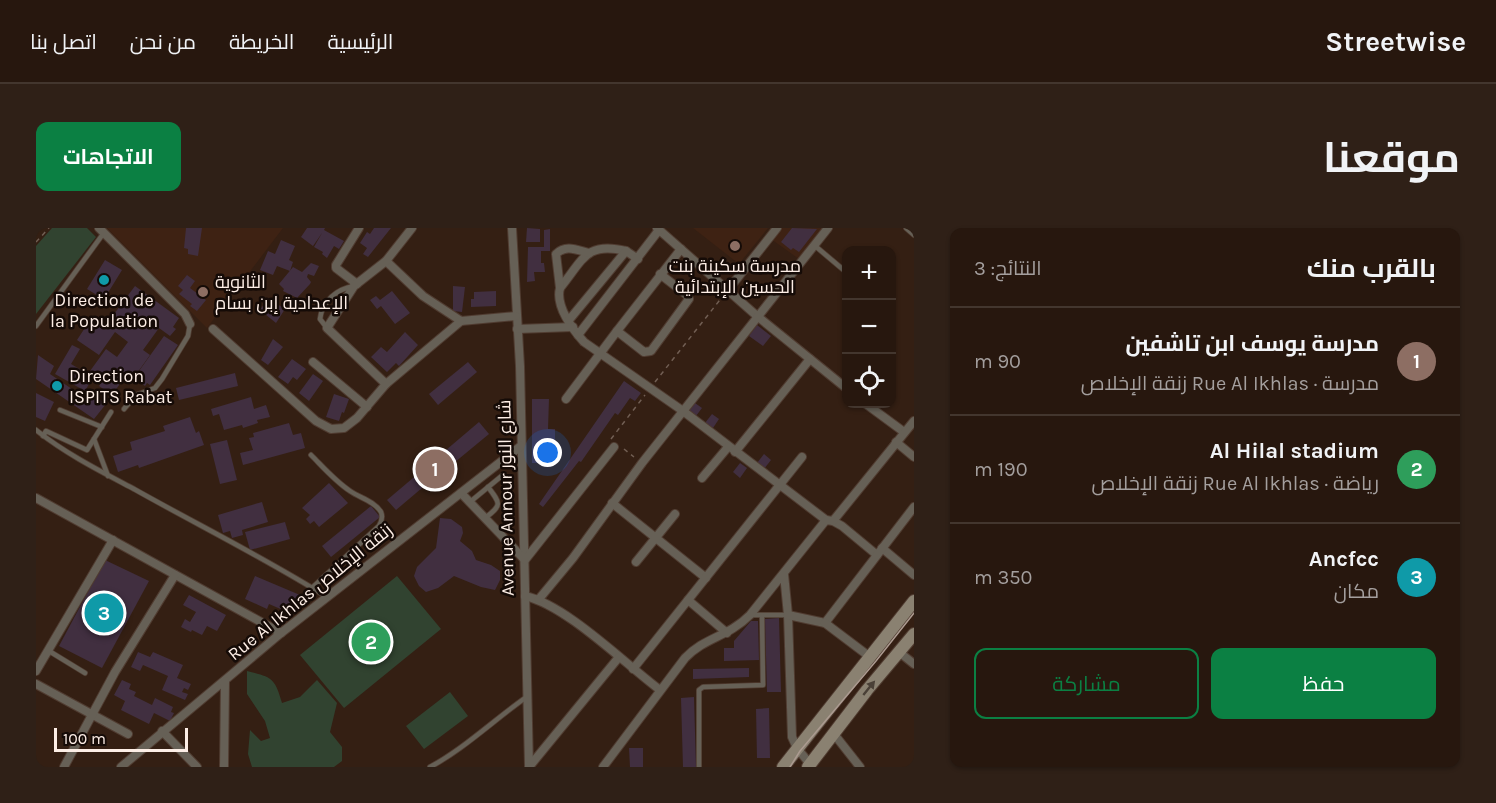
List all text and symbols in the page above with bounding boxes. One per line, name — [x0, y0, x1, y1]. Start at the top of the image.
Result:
text: Streetwise — [1325, 25, 1466, 58]
text: اتصل بنا — [30, 30, 97, 54]
text: من نحن — [130, 30, 196, 54]
text: الخريطة — [229, 30, 294, 54]
text: الرئيسية — [327, 30, 393, 54]
button: الاتجاهات — [36, 122, 181, 191]
text: موقعنا — [1323, 133, 1460, 183]
marker: مدرسة سكينة بنت الحسين الإبتدائية — [728, 239, 742, 253]
map controls — [842, 246, 896, 408]
button: + — [842, 246, 896, 300]
text: بالقرب منك — [1307, 253, 1436, 284]
place label: مدرسة سكينة بنت الحسين الإبتدائية — [669, 255, 801, 298]
text: النتائج: 3 — [974, 257, 1042, 280]
place label: الثانوية الإعدادية إبن بسام — [215, 271, 348, 315]
marker: Direction de la Population — [97, 273, 111, 287]
marker: الثانوية الإعدادية إبن بسام — [196, 285, 210, 299]
place label: Direction de la Population — [50, 289, 158, 332]
button: − — [842, 300, 896, 354]
text: مدرسة يوسف ابن تاشفين — [1125, 331, 1379, 357]
text: 90 m — [974, 350, 1021, 373]
text: 1 — [1413, 350, 1420, 373]
button: locate — [842, 354, 896, 408]
place label: Direction ISPITS Rabat — [69, 365, 173, 408]
text: مدرسة · Rue Al Ikhlas زنقة الإخلاص — [1081, 372, 1379, 395]
marker: Direction ISPITS Rabat — [50, 379, 64, 393]
street label: Avenue Annour شارع النور — [493, 400, 520, 596]
your location — [533, 438, 562, 467]
text: Al Hilal stadium — [1210, 438, 1379, 464]
pin: 1 — [416, 446, 454, 492]
text: 190 m — [974, 458, 1028, 481]
text: 2 — [1410, 458, 1423, 481]
text: رياضة · Rue Al Ikhlas زنقة الإخلاص — [1092, 472, 1379, 495]
street label: Rue Al Ikhlas زنقة الإخلاص — [223, 519, 397, 665]
text: Ancfcc — [1309, 546, 1379, 572]
text: 350 m — [974, 566, 1032, 589]
text: 3 — [1410, 566, 1423, 589]
text: مكان — [1334, 580, 1379, 603]
pin: 3 — [84, 590, 124, 636]
pin: 2 — [352, 620, 390, 664]
button: مشاركة — [974, 648, 1199, 719]
button: حفظ — [1211, 648, 1436, 719]
one-way arrow — [863, 680, 875, 695]
scale bar — [54, 725, 188, 752]
text: 100 m — [63, 729, 106, 748]

